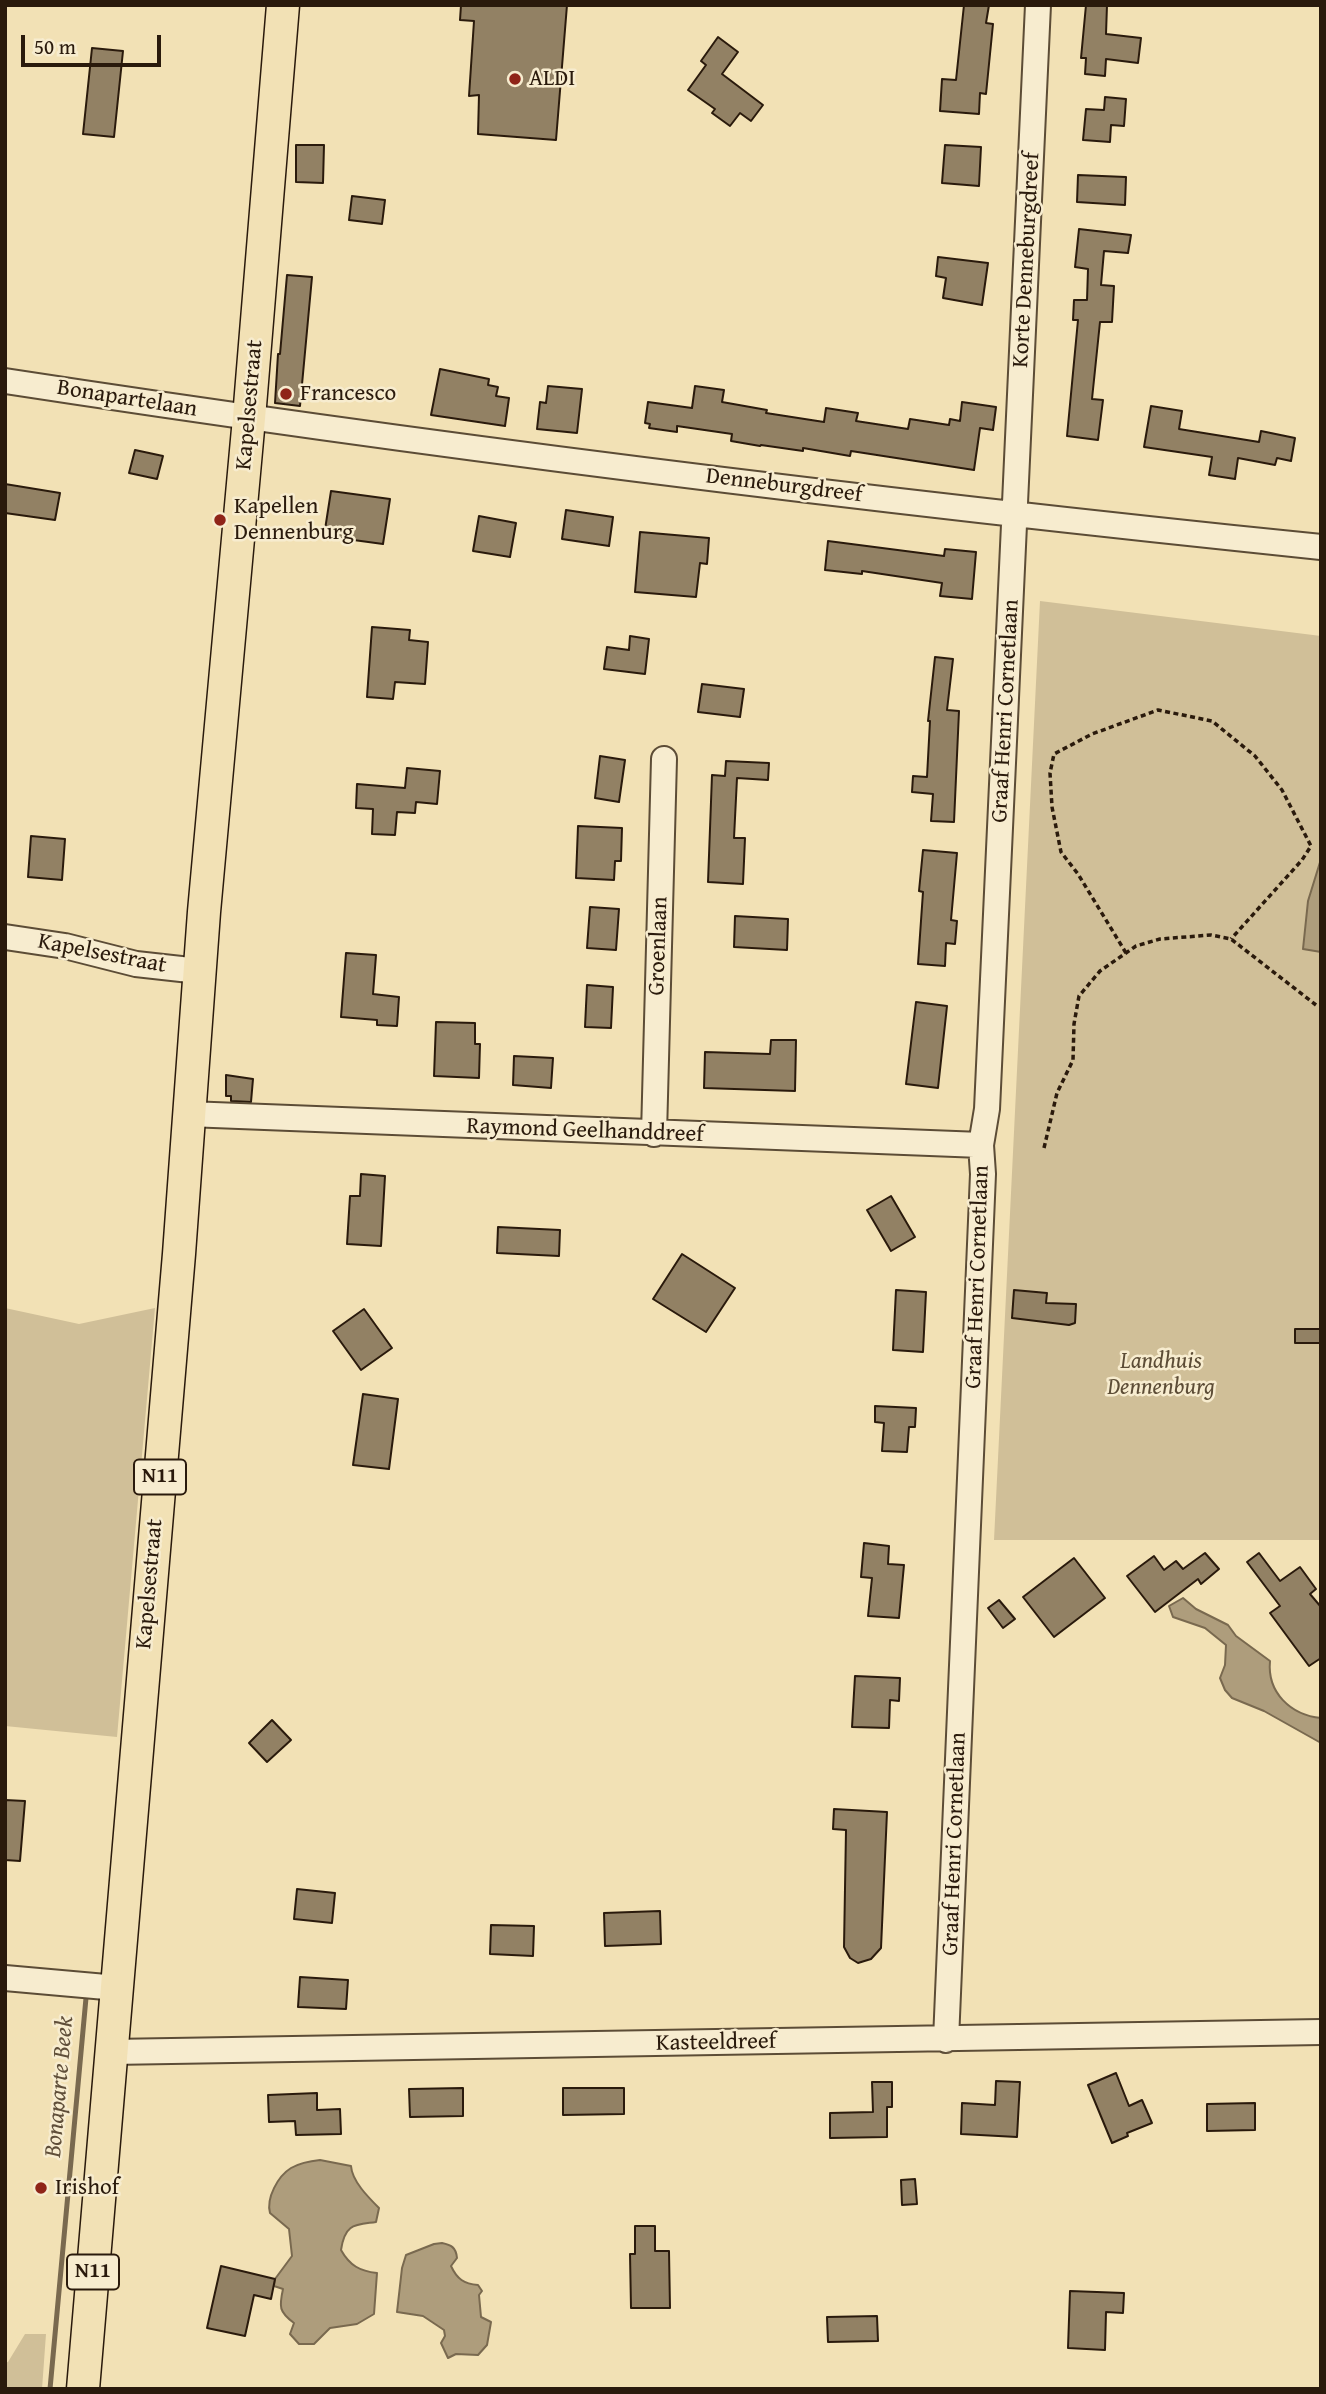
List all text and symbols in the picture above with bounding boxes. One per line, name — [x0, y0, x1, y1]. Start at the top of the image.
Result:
scale bar — [24, 21, 164, 65]
text: 50 m — [34, 31, 76, 62]
place label: ALDI — [529, 65, 575, 93]
marker: ALDI — [507, 71, 523, 87]
street label: Korte Denneburgdreef — [1008, 152, 1046, 368]
street label: Kapelsestraat — [231, 339, 269, 471]
street label: Bonapartelaan — [55, 374, 199, 424]
place label: Francesco — [300, 380, 396, 408]
marker: Francesco — [278, 386, 294, 402]
street label: Denneburgdreef — [704, 463, 864, 509]
place label: Kapellen Dennenburg — [234, 493, 354, 547]
marker: Kapellen Dennenburg — [212, 512, 228, 528]
street label: Graaf Henri Cornetlaan — [986, 599, 1026, 823]
street label: Groenlaan — [643, 896, 675, 996]
street label: Kapelsestraat — [35, 928, 169, 980]
street label: Raymond Geelhanddreef — [466, 1113, 704, 1149]
street label: Graaf Henri Cornetlaan — [960, 1165, 996, 1389]
park label: Landhuis Dennenburg — [1107, 1348, 1215, 1402]
road number: N11 — [134, 1460, 186, 1494]
street label: Kapelsestraat — [131, 1518, 169, 1650]
street label: Graaf Henri Cornetlaan — [937, 1732, 973, 1956]
water label: Bonaparte Beek — [39, 2015, 81, 2159]
street label: Kasteeldreef — [656, 2028, 776, 2058]
place label: Irishof — [55, 2174, 119, 2202]
marker: Irishof — [33, 2180, 49, 2196]
road number: N11 — [67, 2254, 119, 2290]

